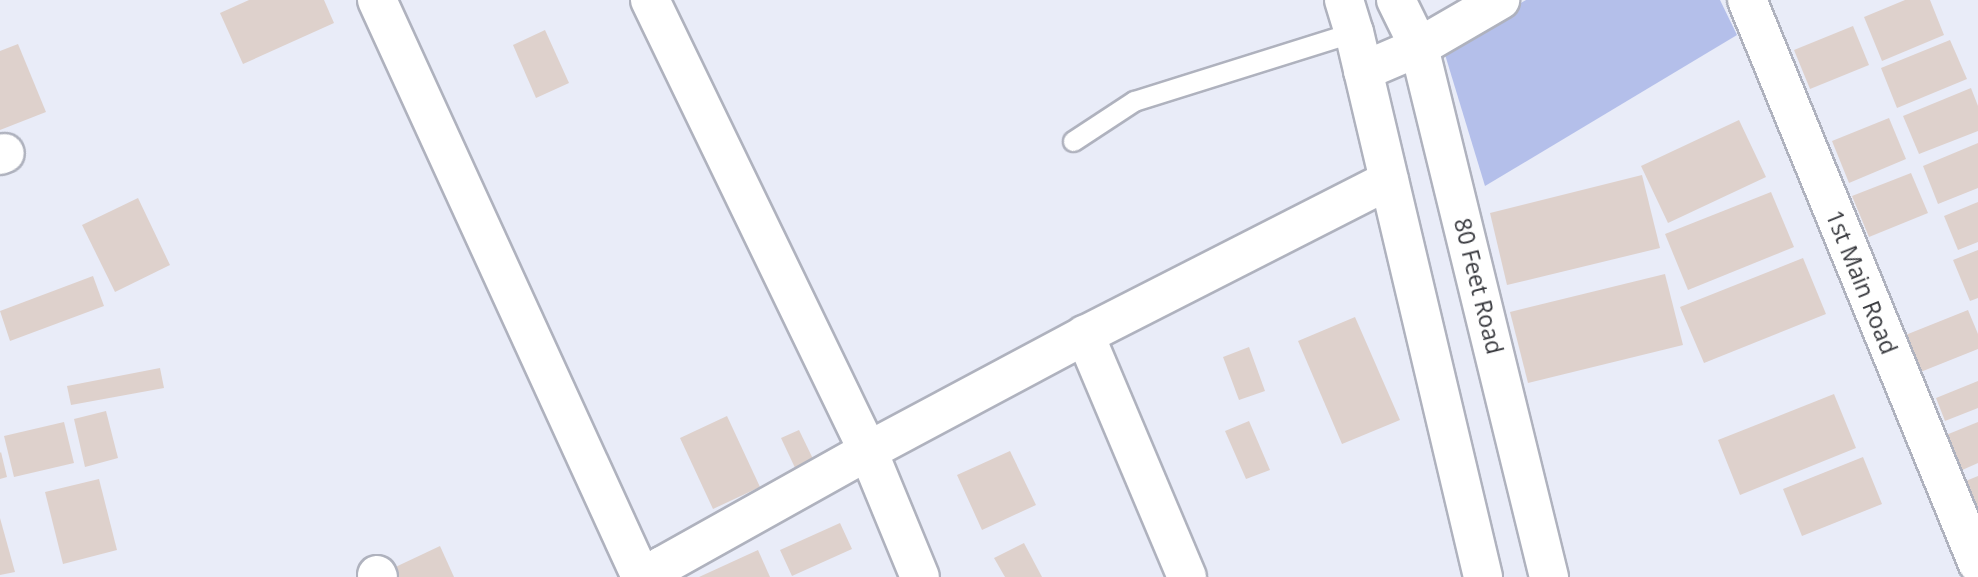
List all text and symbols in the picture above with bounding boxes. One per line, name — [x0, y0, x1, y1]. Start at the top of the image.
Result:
street label: 1st Main Road — [1821, 206, 1903, 358]
street label: 80 Feet Road — [1449, 215, 1509, 357]

